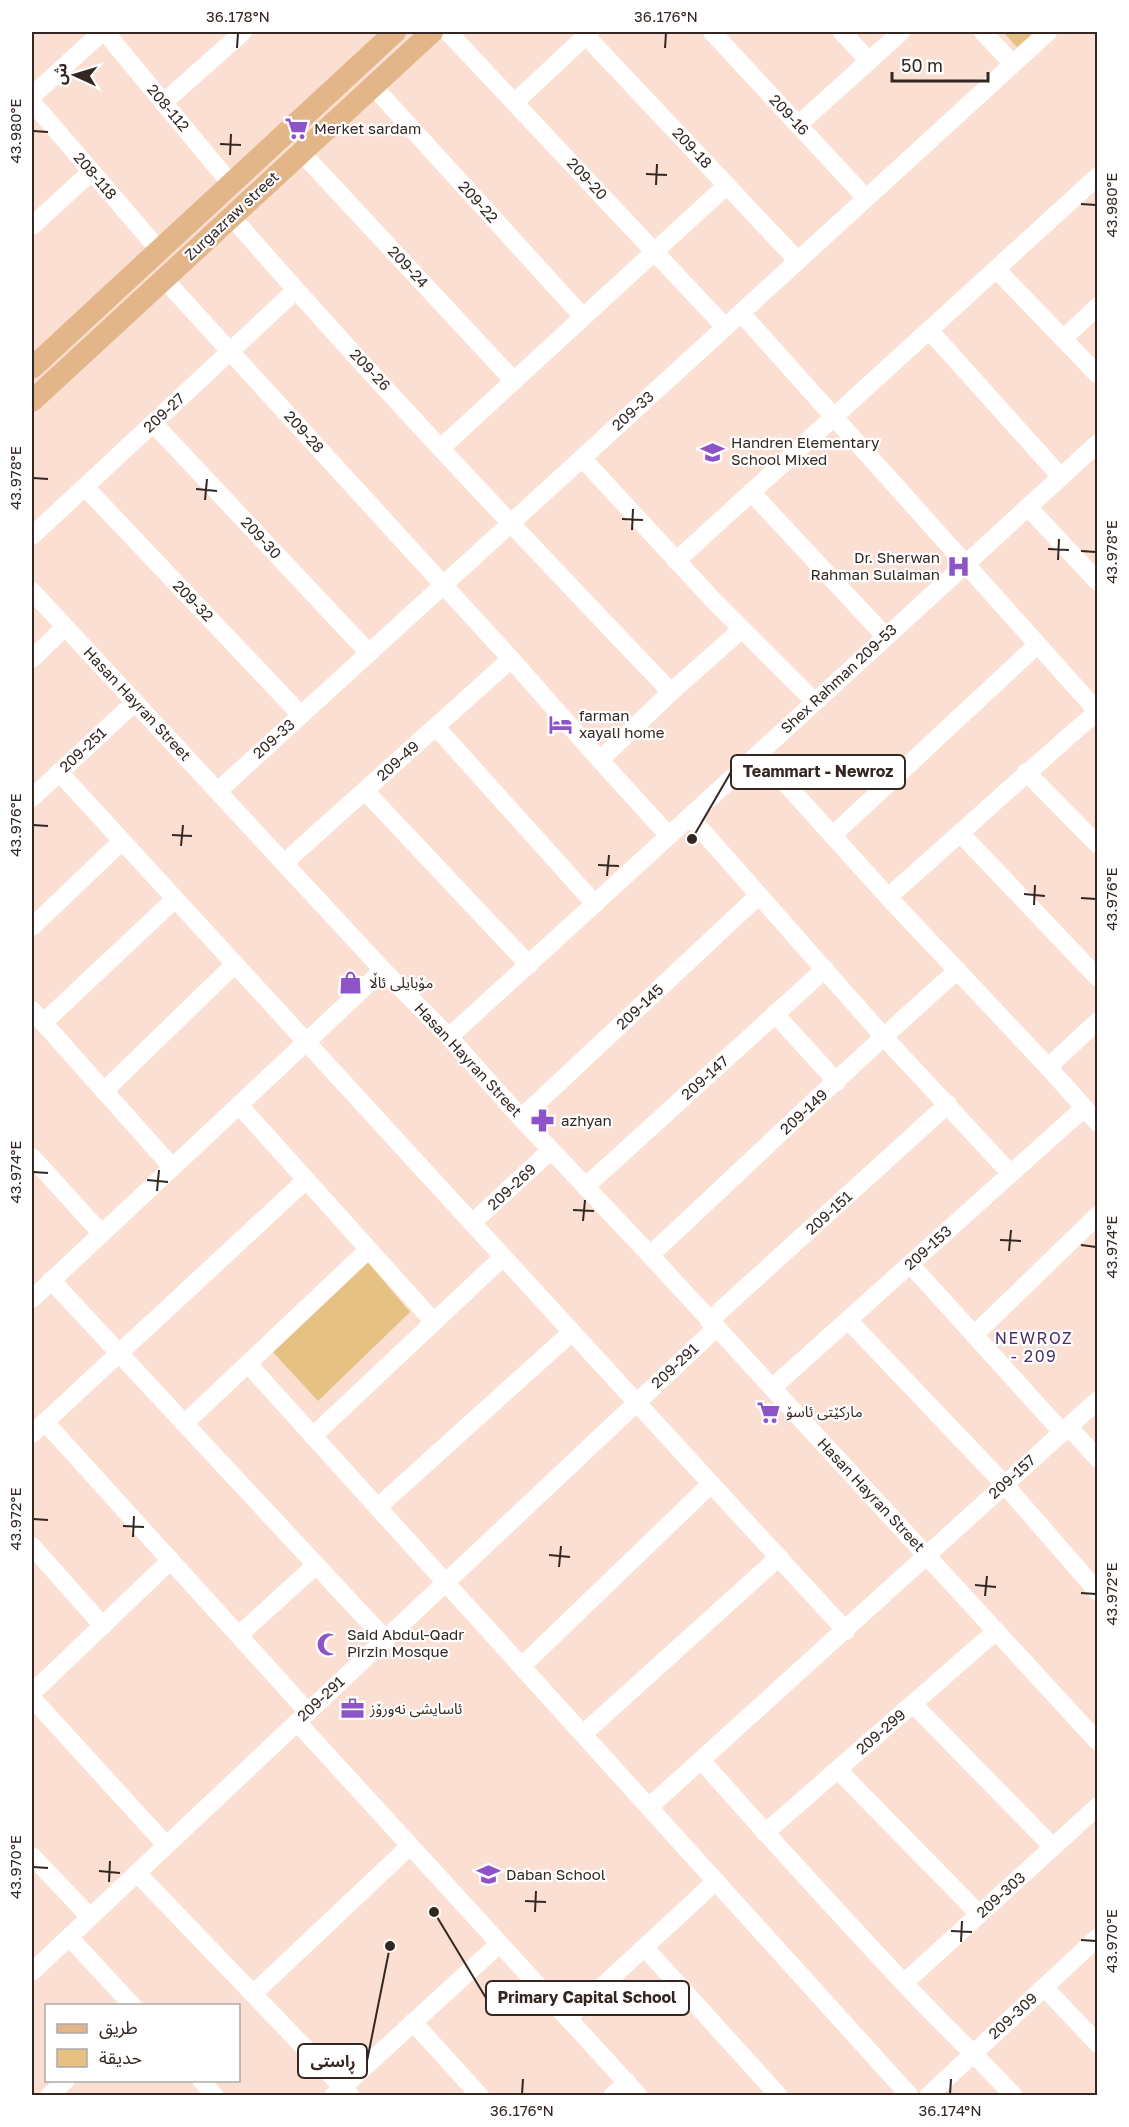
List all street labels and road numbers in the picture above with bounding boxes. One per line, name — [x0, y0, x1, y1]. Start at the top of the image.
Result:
street label: 208-112 — [144, 80, 194, 135]
street label: 209-16 — [766, 90, 813, 138]
street label: 209-18 — [669, 123, 716, 171]
street label: 208-118 — [70, 148, 121, 203]
street label: 209-20 — [564, 154, 612, 203]
street label: Zurgazraw street — [181, 167, 282, 263]
street label: 209-22 — [455, 177, 502, 226]
street label: 209-24 — [385, 242, 433, 291]
street label: 209-26 — [347, 345, 395, 394]
street label: 209-33 — [608, 387, 657, 434]
street label: 209-27 — [139, 389, 188, 436]
street label: 209-28 — [281, 406, 328, 456]
street label: 209-30 — [238, 513, 286, 562]
street label: 209-32 — [170, 576, 218, 625]
street label: Shex Rahman 209-53 — [777, 620, 900, 737]
street label: Hasan Hayran Street — [80, 643, 195, 764]
street label: 209-33 — [249, 715, 298, 762]
street label: 209-251 — [55, 723, 109, 775]
street label: 209-49 — [372, 737, 422, 784]
street label: 209-145 — [612, 980, 667, 1033]
street label: Hasan Hayran Street — [411, 999, 526, 1120]
street label: 209-147 — [677, 1051, 732, 1103]
street label: 209-149 — [776, 1085, 831, 1138]
street label: 209-269 — [483, 1159, 539, 1213]
street label: 209-151 — [801, 1187, 855, 1238]
street label: 209-153 — [900, 1221, 955, 1273]
street label: 209-291 — [647, 1339, 702, 1392]
street label: Hasan Hayran Street — [814, 1434, 929, 1555]
street label: 209-157 — [984, 1451, 1038, 1502]
street label: 209-291 — [293, 1672, 348, 1725]
street label: 209-299 — [852, 1705, 909, 1758]
street label: 209-303 — [972, 1868, 1029, 1921]
street label: 209-309 — [984, 1988, 1040, 2042]

